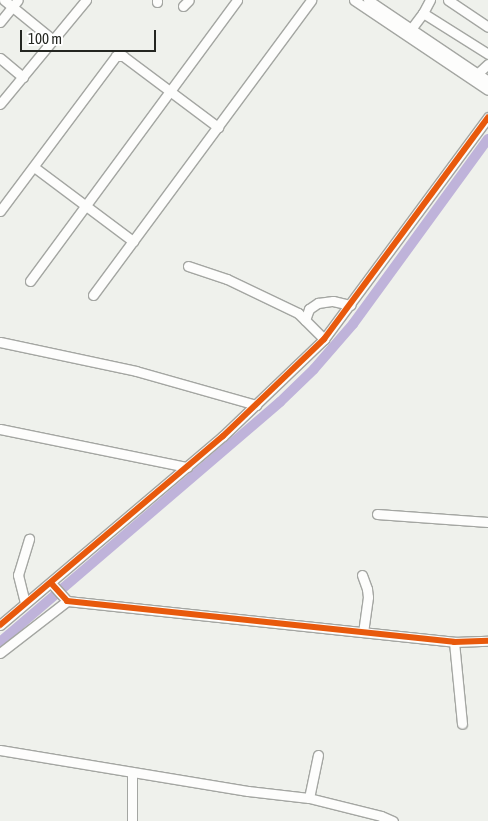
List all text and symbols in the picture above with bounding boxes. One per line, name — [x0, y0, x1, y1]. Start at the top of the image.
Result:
scale bar — [22, 20, 159, 52]
text: 100 m — [28, 30, 62, 47]

